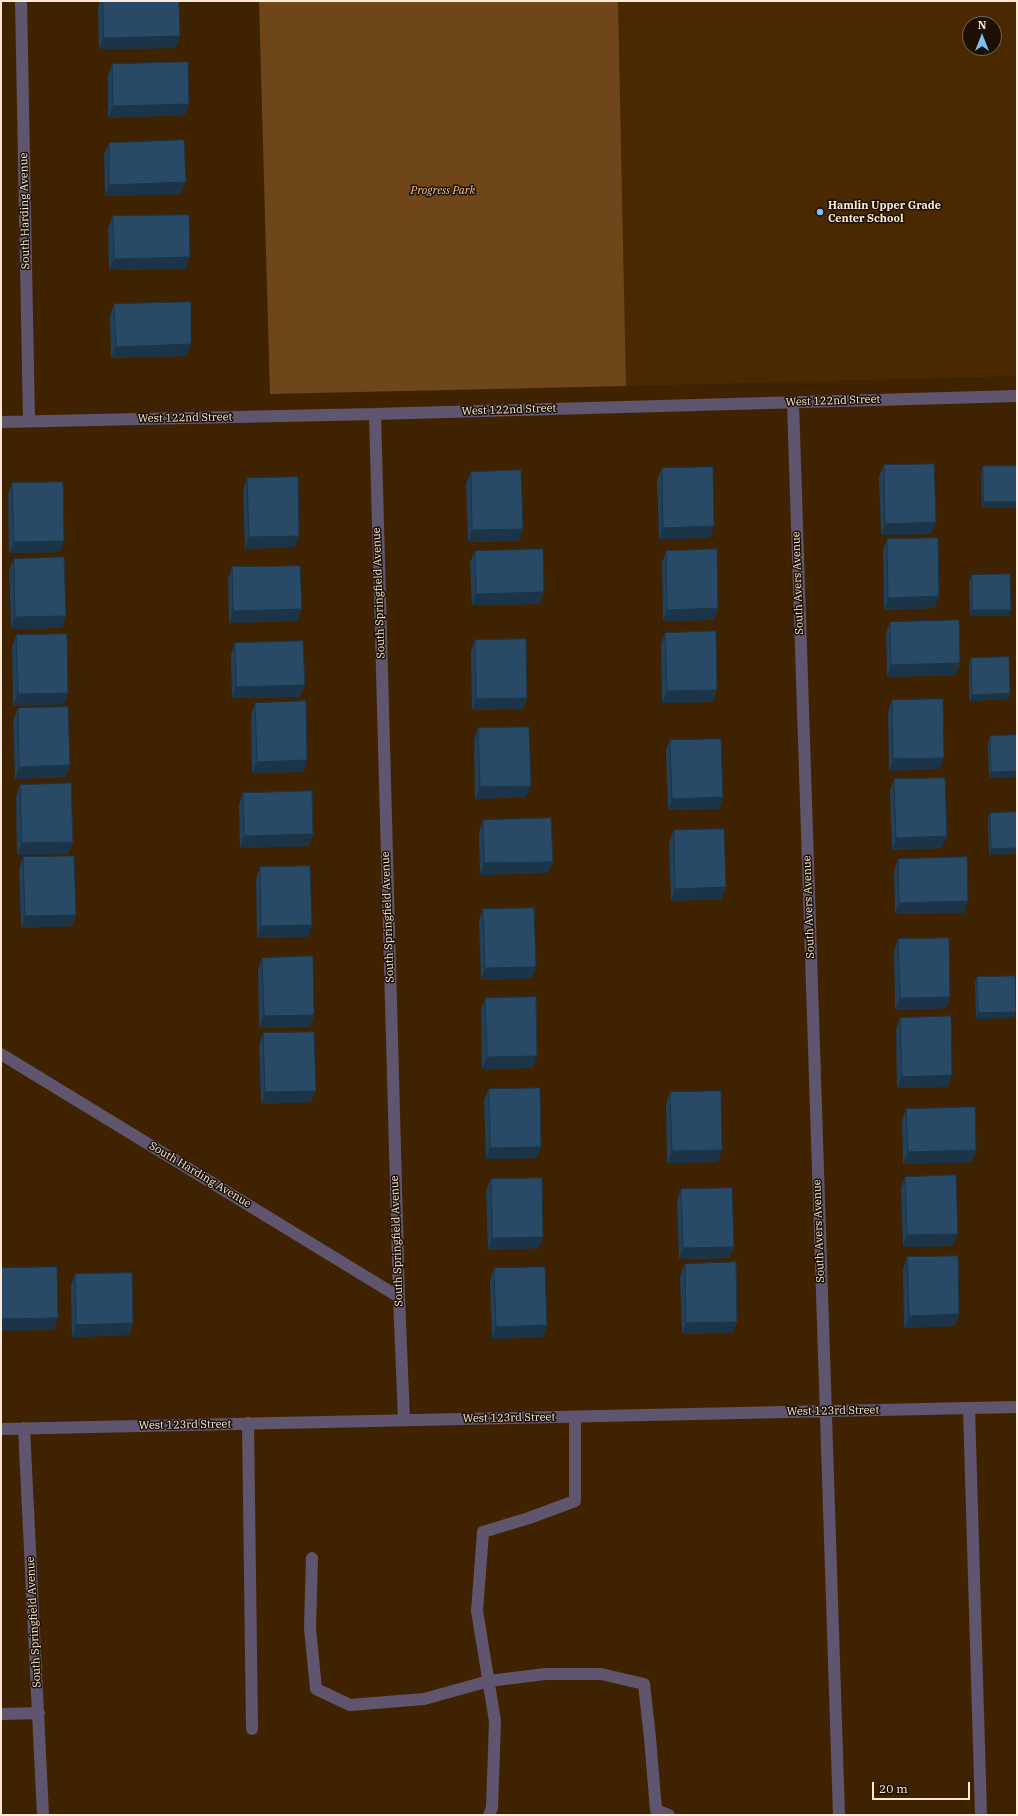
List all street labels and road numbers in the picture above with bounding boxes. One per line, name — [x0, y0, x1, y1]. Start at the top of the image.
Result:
street label: South Harding Avenue — [17, 153, 33, 269]
street label: West 122nd Street — [785, 393, 881, 409]
street label: West 122nd Street — [461, 402, 557, 418]
street label: West 122nd Street — [138, 411, 232, 425]
street label: South Springfield Avenue — [370, 527, 388, 659]
street label: South Avers Avenue — [790, 531, 806, 635]
street label: South Springfield Avenue — [379, 851, 397, 983]
street label: South Avers Avenue — [801, 855, 817, 959]
street label: South Harding Avenue — [147, 1139, 253, 1211]
street label: South Springfield Avenue — [388, 1175, 406, 1307]
street label: South Avers Avenue — [811, 1179, 827, 1283]
street label: West 123rd Street — [787, 1404, 879, 1418]
street label: West 123rd Street — [463, 1411, 555, 1425]
street label: West 123rd Street — [139, 1418, 231, 1432]
street label: South Springfield Avenue — [24, 1556, 44, 1688]

